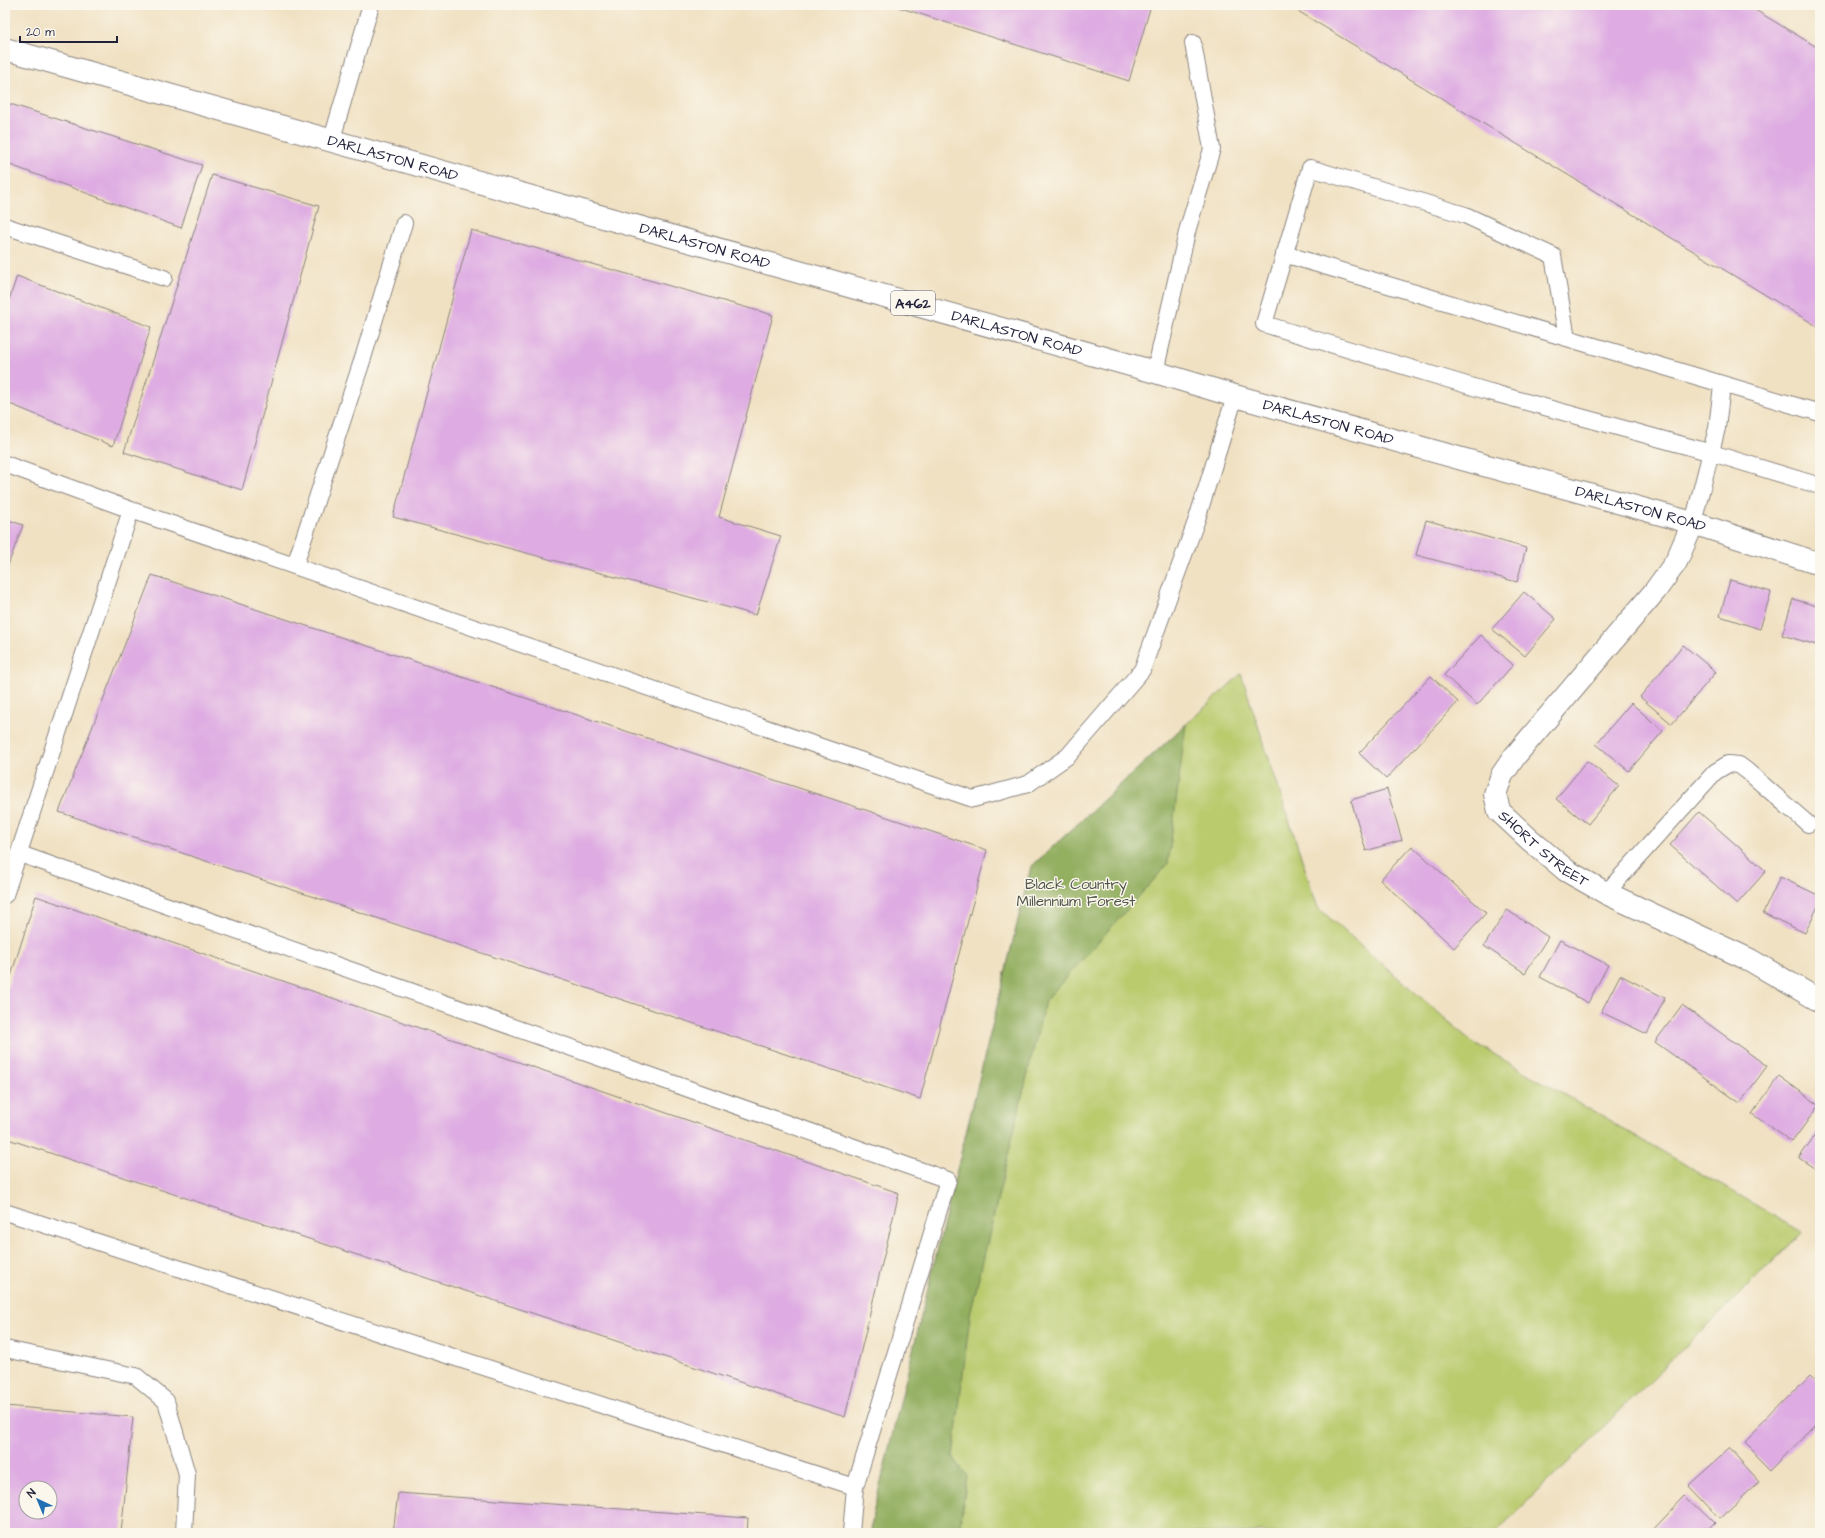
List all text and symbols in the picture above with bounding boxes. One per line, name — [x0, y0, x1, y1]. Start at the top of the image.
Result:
scale bar — [20, 18, 117, 44]
text: 20 m — [26, 24, 55, 41]
street label: DARLASTON ROAD — [325, 130, 461, 187]
street label: DARLASTON ROAD — [637, 218, 773, 274]
road number: A462 — [891, 291, 935, 315]
street label: DARLASTON ROAD — [949, 305, 1085, 362]
street label: DARLASTON ROAD — [1261, 394, 1396, 451]
street label: DARLASTON ROAD — [1573, 481, 1709, 538]
street label: SHORT STREET — [1493, 806, 1593, 893]
park label: Black Country Millennium Forest — [1017, 874, 1135, 912]
north arrow — [18, 1480, 58, 1520]
text: N — [24, 1485, 39, 1501]

